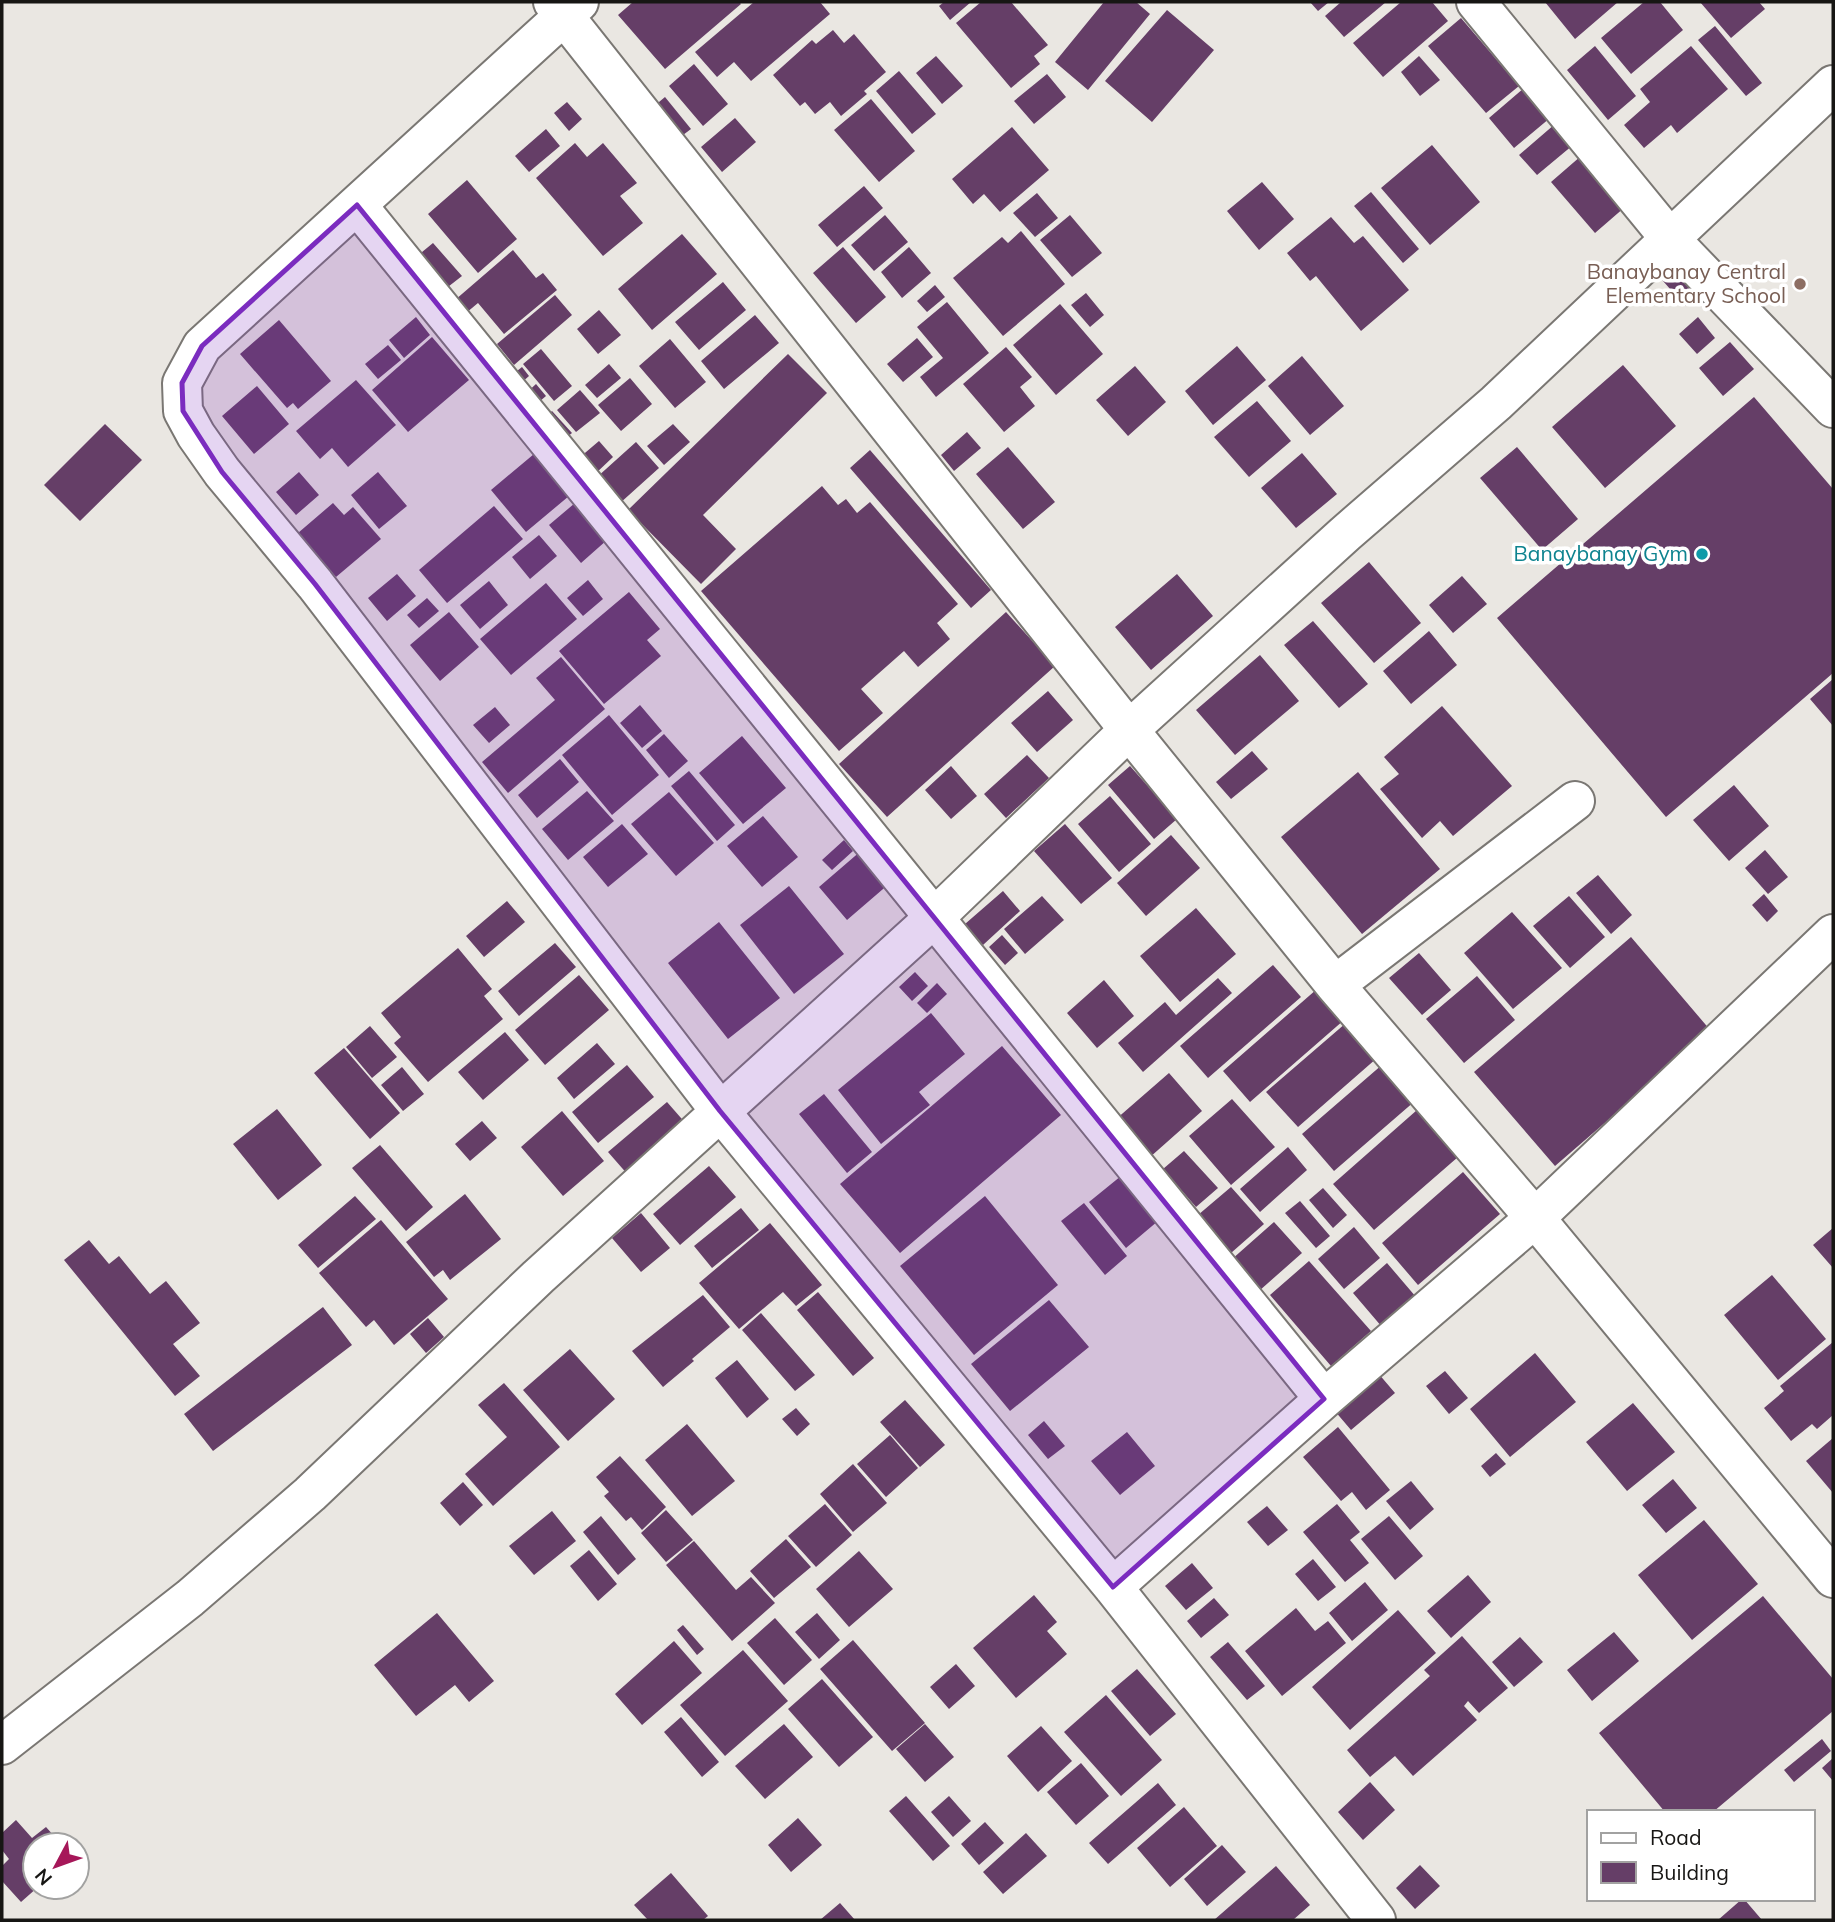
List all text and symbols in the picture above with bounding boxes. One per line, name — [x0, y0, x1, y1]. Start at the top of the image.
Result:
place label: Banaybanay Central Elementary School — [1587, 258, 1786, 308]
marker: Banaybanay Central Elementary School — [1792, 276, 1808, 292]
place label: Banaybanay Gym — [1514, 540, 1688, 566]
marker: Banaybanay Gym — [1694, 546, 1710, 562]
legend — [1587, 1810, 1814, 1901]
text: Road — [1650, 1824, 1701, 1850]
north arrow — [21, 1831, 91, 1901]
text: Building — [1650, 1859, 1729, 1885]
text: N — [29, 1864, 57, 1890]

